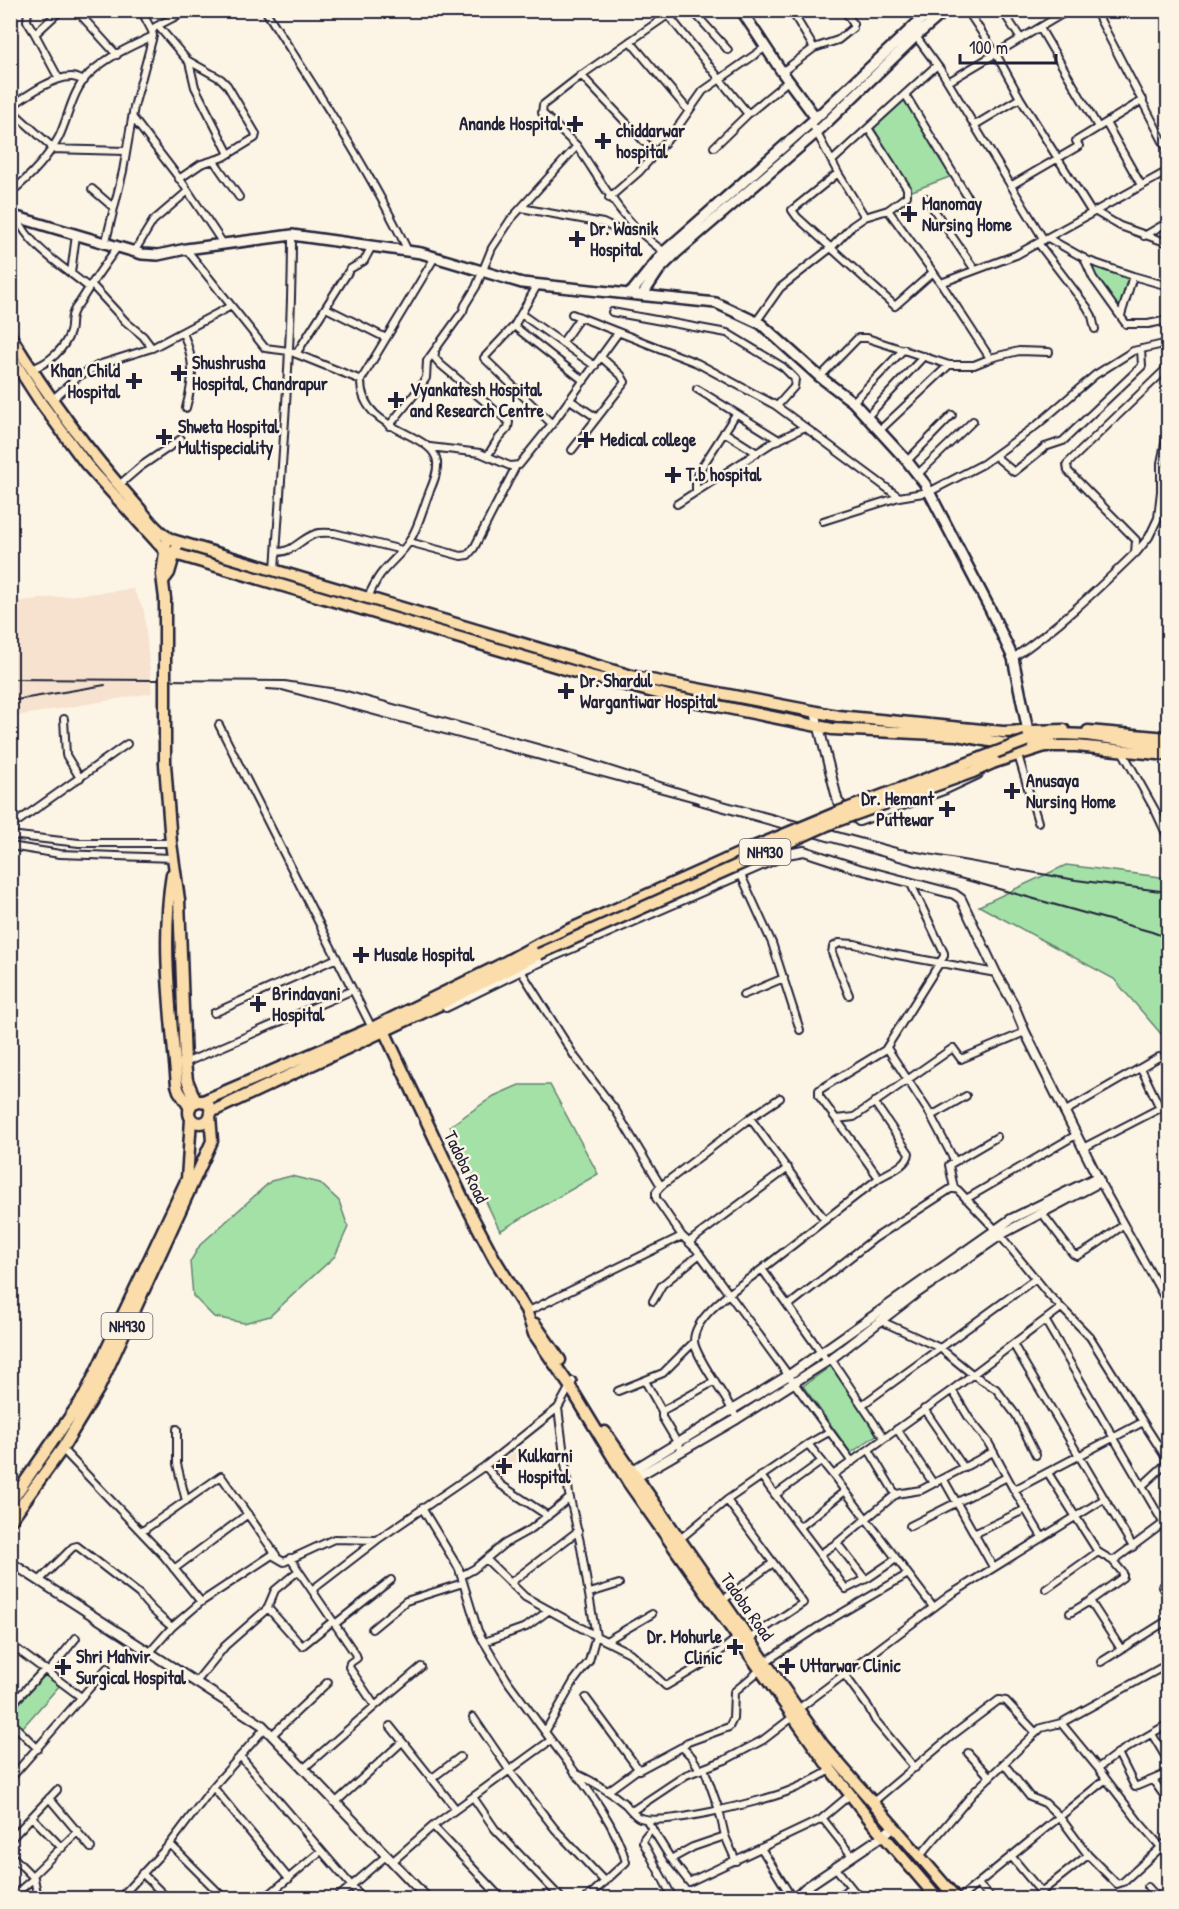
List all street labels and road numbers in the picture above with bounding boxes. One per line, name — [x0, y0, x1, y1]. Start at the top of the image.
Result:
road number: NH930 — [740, 839, 790, 865]
street label: Tadoba Road — [438, 1126, 495, 1207]
road number: NH930 — [102, 1313, 152, 1339]
street label: Tadoba Road — [715, 1568, 780, 1646]

